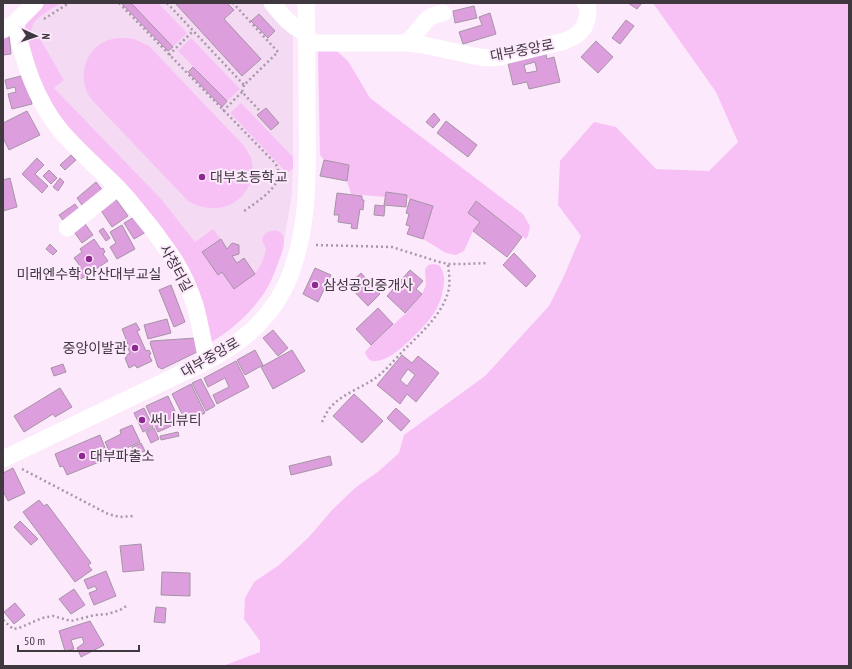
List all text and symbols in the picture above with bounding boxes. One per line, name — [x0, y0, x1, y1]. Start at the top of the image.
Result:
north arrow — [16, 16, 56, 56]
text: N — [39, 33, 53, 40]
street label: 대부중앙로 — [489, 35, 555, 65]
place label: 대부초등학교 — [210, 168, 287, 186]
marker: 대부초등학교 — [197, 172, 207, 182]
street label: 사청터길 — [156, 241, 196, 295]
marker: 미래엔수학 안산대부교실 — [84, 254, 94, 264]
place label: 미래엔수학 안산대부교실 — [17, 265, 161, 283]
place label: 삼성공인중개사 — [323, 276, 413, 294]
marker: 삼성공인중개사 — [310, 280, 320, 290]
street label: 대부중앙로 — [178, 333, 242, 381]
place label: 중앙이발관 — [63, 339, 127, 357]
marker: 중앙이발관 — [130, 343, 140, 353]
place label: 써니뷰티 — [150, 411, 202, 429]
marker: 써니뷰티 — [137, 415, 147, 425]
place label: 대부파출소 — [90, 447, 155, 465]
marker: 대부파출소 — [77, 451, 87, 461]
scale bar — [18, 627, 139, 653]
text: 50 m — [24, 633, 45, 648]

